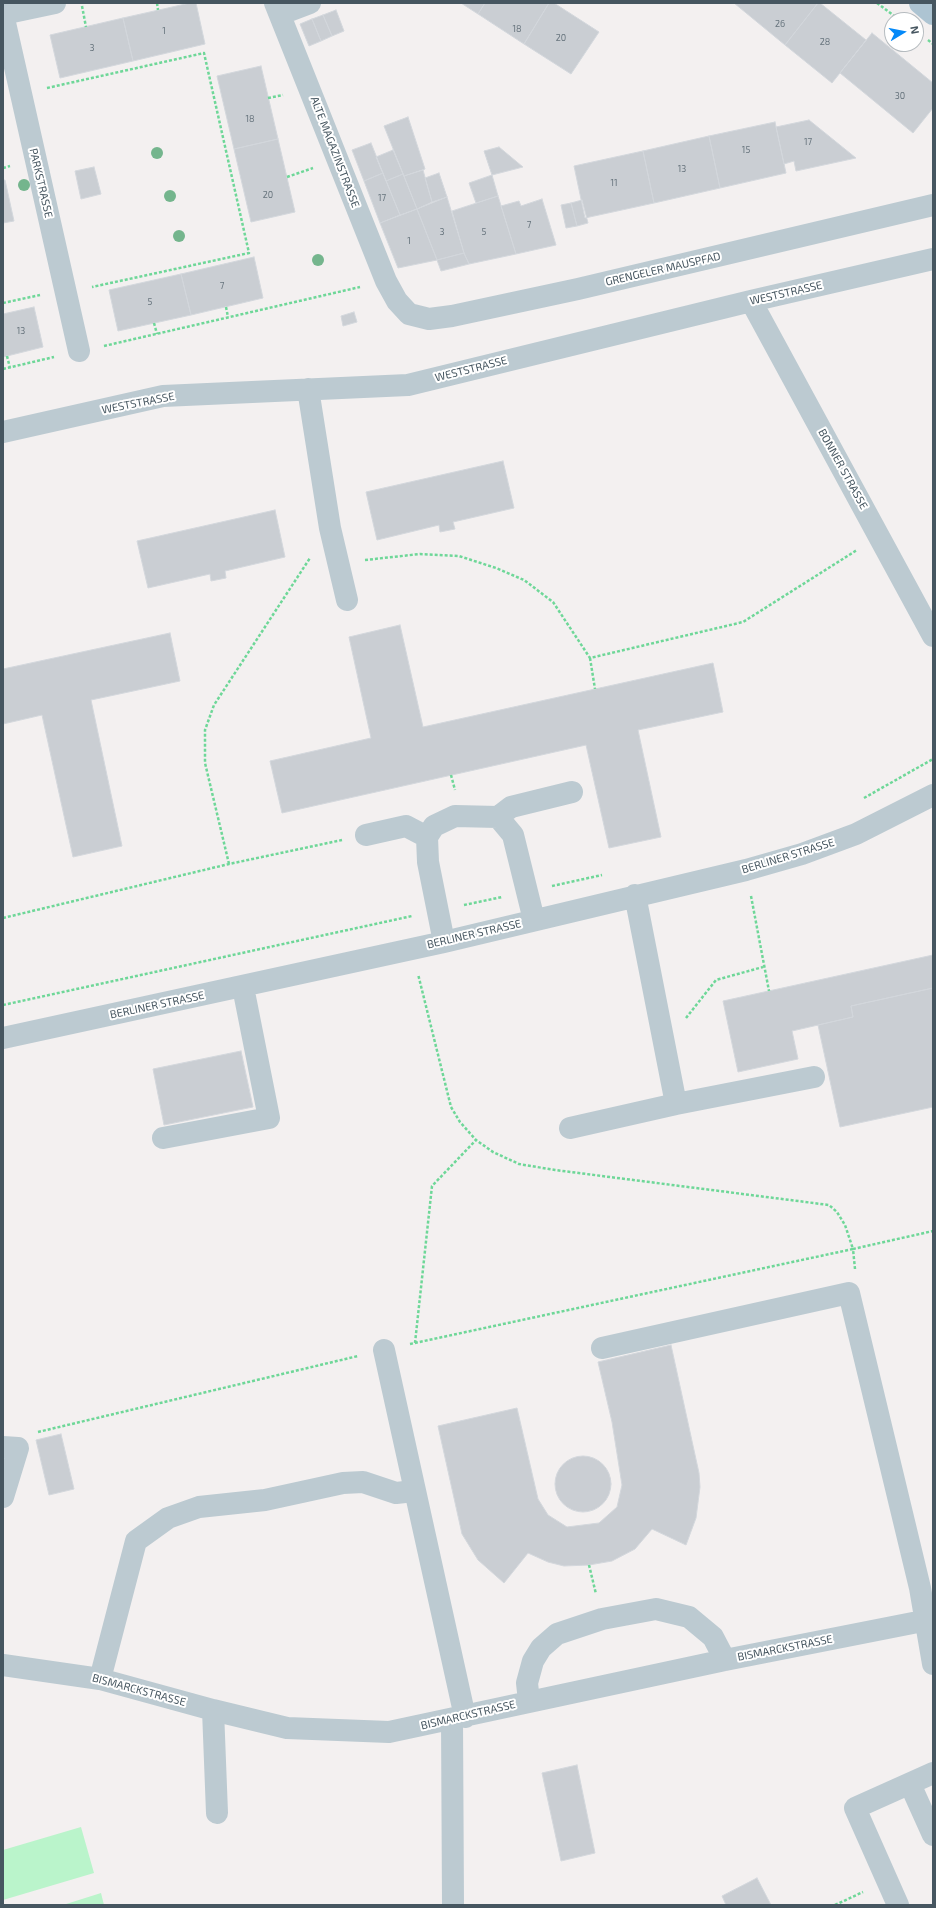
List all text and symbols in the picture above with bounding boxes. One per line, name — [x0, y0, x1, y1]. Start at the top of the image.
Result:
north arrow — [884, 12, 924, 52]
house number: 26 — [775, 19, 785, 29]
house number: 18 — [512, 24, 522, 34]
text: N — [908, 25, 922, 35]
house number: 1 — [162, 26, 166, 36]
house number: 20 — [556, 33, 566, 43]
house number: 28 — [820, 37, 830, 47]
house number: 3 — [89, 43, 95, 53]
house number: 30 — [895, 91, 905, 101]
street label: ALTE MAGAZINSTRASSE — [308, 94, 362, 210]
house number: 18 — [245, 114, 255, 124]
house number: 17 — [804, 137, 812, 147]
house number: 15 — [742, 145, 750, 155]
street label: PARKSTRASSE — [27, 147, 55, 219]
house number: 13 — [678, 164, 686, 174]
house number: 11 — [610, 178, 618, 188]
house number: 20 — [263, 190, 273, 200]
house number: 17 — [378, 193, 386, 203]
house number: 7 — [527, 220, 531, 230]
house number: 3 — [439, 227, 445, 237]
house number: 5 — [482, 227, 486, 237]
house number: 1 — [407, 236, 411, 246]
street label: GRENGELER MAUSPFAD — [604, 249, 722, 289]
street label: WESTSTRASSE — [749, 278, 823, 308]
house number: 7 — [220, 281, 224, 291]
house number: 5 — [148, 297, 152, 307]
house number: 13 — [17, 326, 25, 336]
street label: WESTSTRASSE — [434, 354, 508, 384]
street label: WESTSTRASSE — [100, 389, 176, 417]
street label: BONNER STRASSE — [815, 427, 871, 511]
street label: BERLINER STRASSE — [740, 836, 836, 876]
street label: BERLINER STRASSE — [426, 917, 522, 951]
street label: BERLINER STRASSE — [109, 989, 205, 1021]
street label: BISMARCKSTRASSE — [736, 1632, 834, 1664]
street label: BISMARCKSTRASSE — [91, 1671, 187, 1709]
street label: BISMARCKSTRASSE — [419, 1698, 517, 1732]

